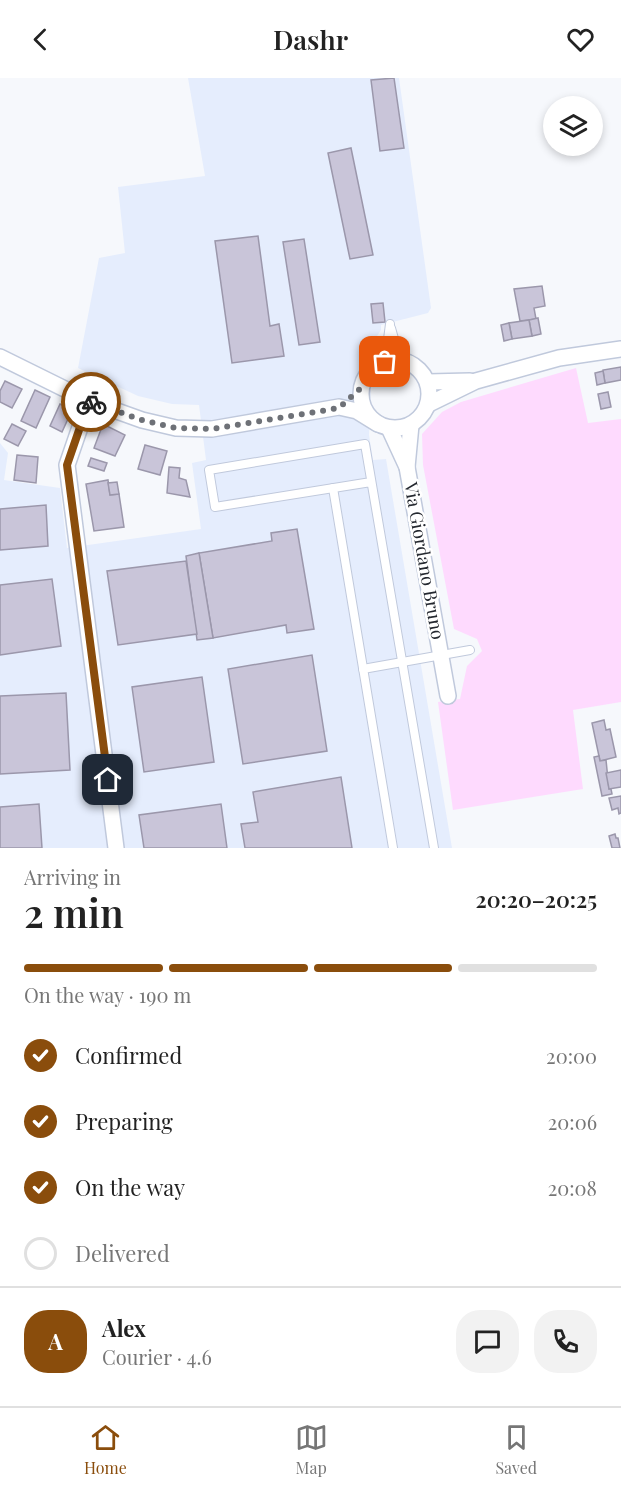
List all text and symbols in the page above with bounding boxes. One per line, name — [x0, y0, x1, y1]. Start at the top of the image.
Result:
text: Dashr — [273, 21, 348, 57]
icon: back — [24, 23, 57, 56]
icon: heart — [564, 23, 597, 56]
map controls — [543, 96, 603, 156]
button: layers — [543, 96, 603, 156]
pin — [359, 336, 410, 387]
icon: bag — [368, 345, 401, 378]
courier — [61, 372, 121, 432]
icon: bike — [75, 386, 108, 419]
street label: Via Giordano Bruno — [399, 479, 451, 642]
pin — [82, 754, 133, 805]
icon: home — [91, 763, 124, 796]
text: Arriving in — [24, 863, 121, 890]
text: 20:20–20:25 — [476, 884, 597, 914]
text: 2 min — [24, 886, 124, 938]
text: On the way · 190 m — [24, 981, 191, 1008]
icon: check — [24, 1039, 57, 1072]
text: Confirmed — [75, 1040, 182, 1070]
text: 20:00 — [546, 1042, 597, 1069]
icon: check — [24, 1105, 57, 1138]
text: Preparing — [75, 1106, 173, 1136]
text: 20:06 — [548, 1108, 597, 1135]
icon: check — [24, 1171, 57, 1204]
text: On the way — [75, 1172, 185, 1202]
text: 20:08 — [548, 1174, 597, 1201]
text: Delivered — [75, 1238, 170, 1268]
button: chat — [456, 1310, 519, 1373]
button: phone — [534, 1310, 597, 1373]
text: Alex — [102, 1313, 146, 1343]
text: A — [48, 1326, 63, 1356]
text: Courier · 4.6 — [102, 1343, 212, 1370]
tab: Home — [84, 1421, 127, 1478]
tab: Map — [295, 1421, 328, 1478]
tab: Saved — [495, 1421, 537, 1478]

